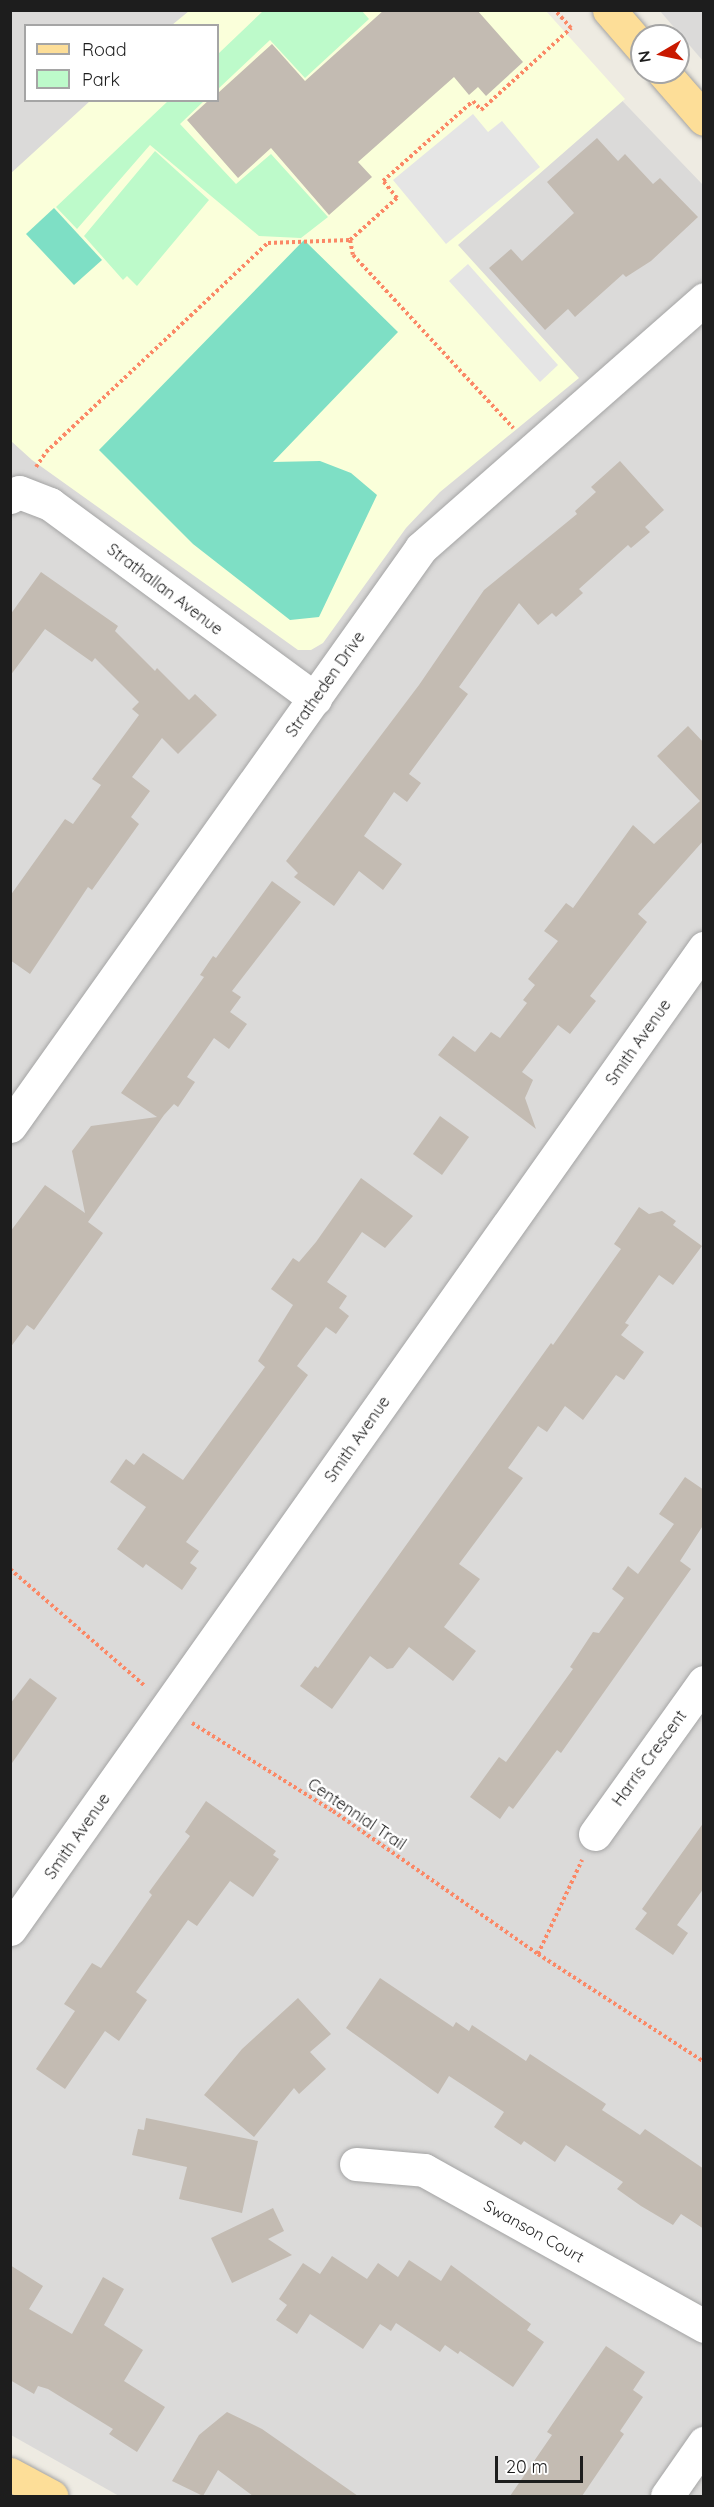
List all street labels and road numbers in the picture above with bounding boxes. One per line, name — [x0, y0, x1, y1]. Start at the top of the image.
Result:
street label: Strathallan Avenue — [103, 539, 227, 639]
street label: Stratheden Drive — [281, 628, 369, 740]
street label: Smith Avenue — [601, 995, 675, 1089]
street label: Smith Avenue — [320, 1392, 394, 1486]
street label: Harris Crescent — [608, 1706, 690, 1810]
street label: Centennial Trail — [304, 1774, 410, 1854]
street label: Smith Avenue — [40, 1789, 114, 1883]
street label: Swanson Court — [481, 2196, 587, 2266]

